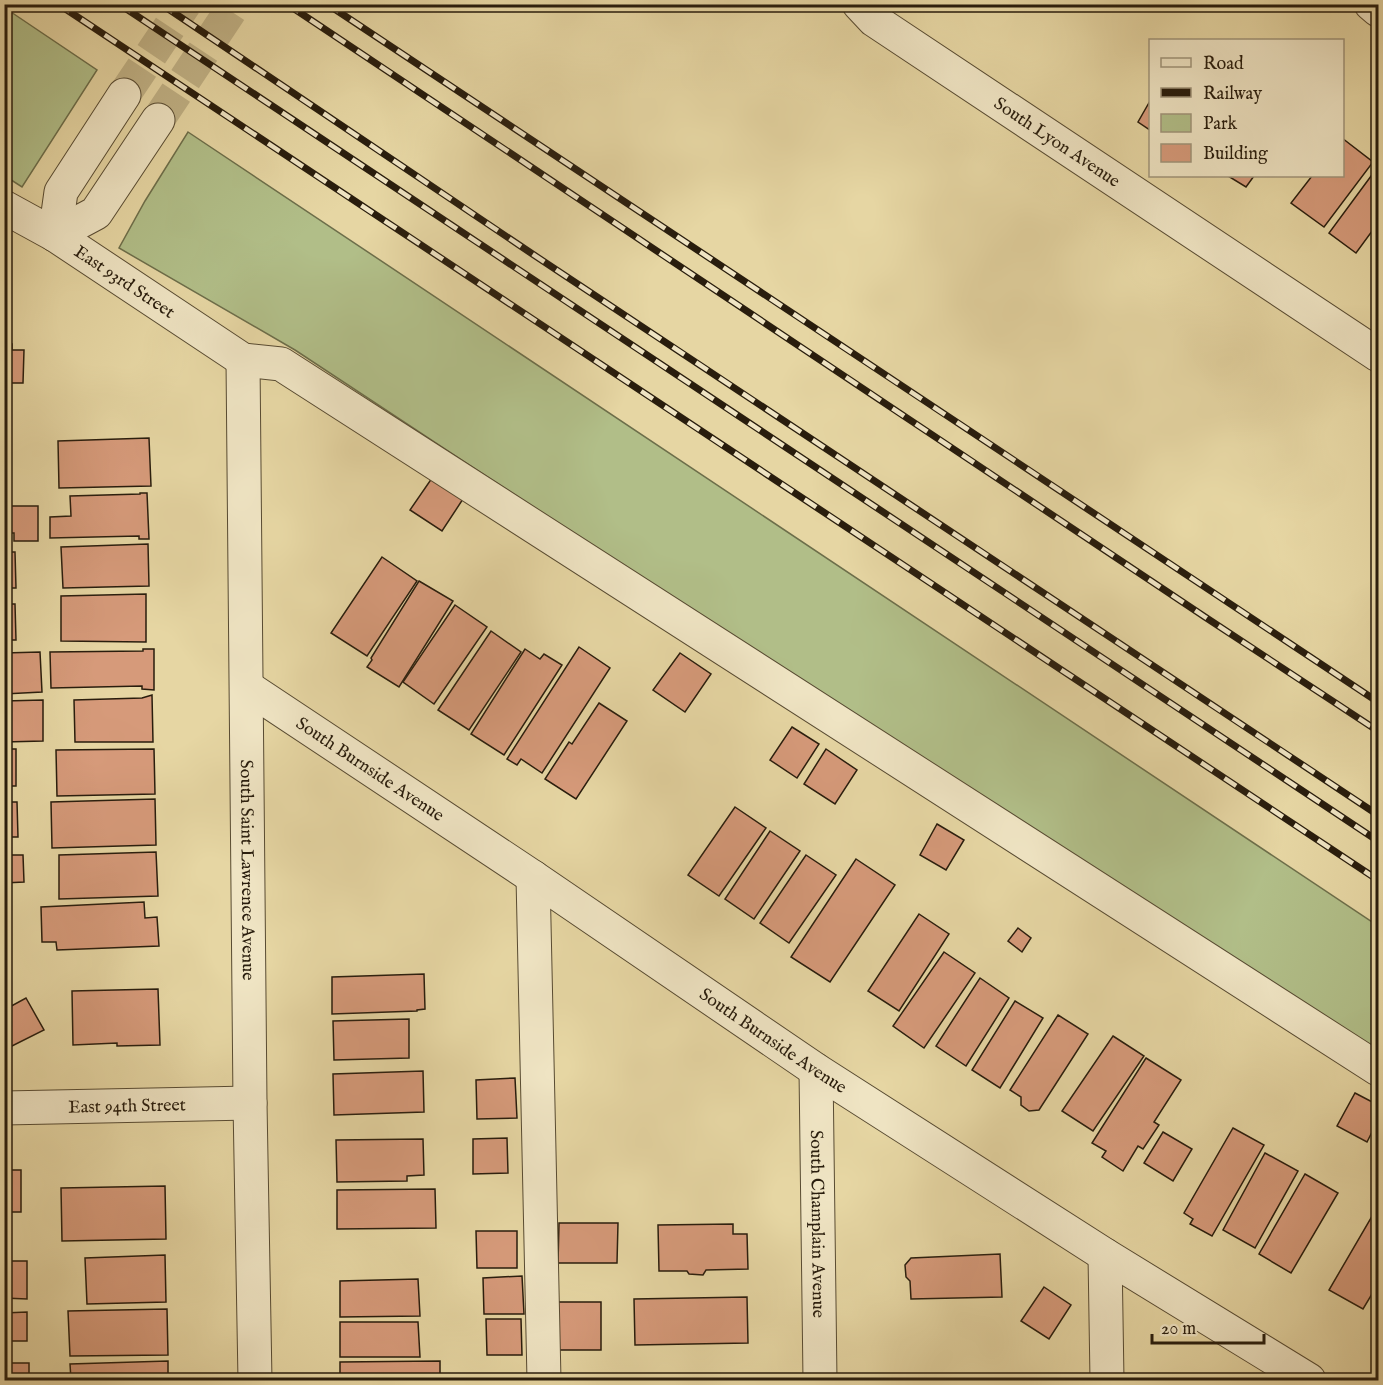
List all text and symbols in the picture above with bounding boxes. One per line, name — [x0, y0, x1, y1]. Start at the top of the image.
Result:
legend — [1149, 39, 1344, 177]
text: Road — [1203, 53, 1244, 76]
text: Railway — [1203, 83, 1262, 106]
street label: South Lyon Avenue — [989, 93, 1124, 193]
text: Park — [1203, 113, 1238, 136]
text: Building — [1203, 143, 1268, 166]
street label: East 93rd Street — [69, 241, 179, 324]
street label: South Burnside Avenue — [291, 713, 448, 828]
street label: South Saint Lawrence Avenue — [234, 759, 259, 981]
street label: South Burnside Avenue — [694, 984, 851, 1100]
street label: East 94th Street — [68, 1094, 186, 1120]
street label: South Champlain Avenue — [804, 1130, 829, 1318]
scale bar — [1152, 1307, 1264, 1345]
text: 20 m — [1161, 1318, 1196, 1341]

